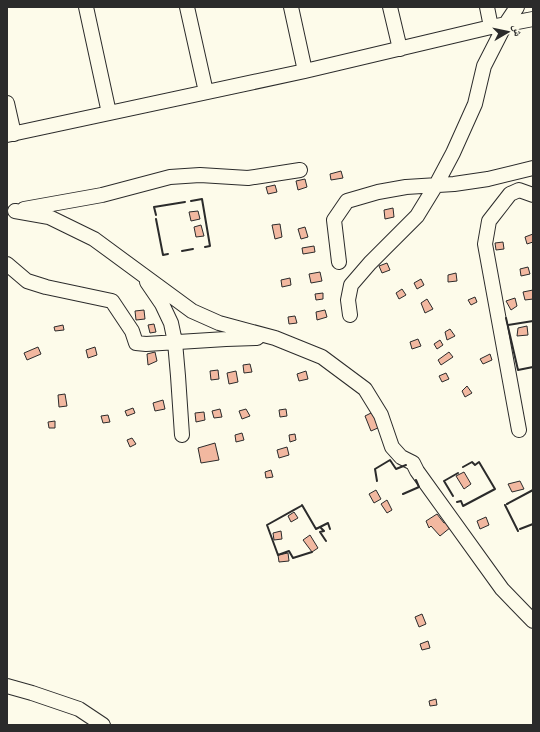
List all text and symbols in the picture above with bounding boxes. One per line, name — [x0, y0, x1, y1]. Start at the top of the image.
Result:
north arrow — [488, 12, 528, 52]
text: ش — [509, 24, 526, 38]

